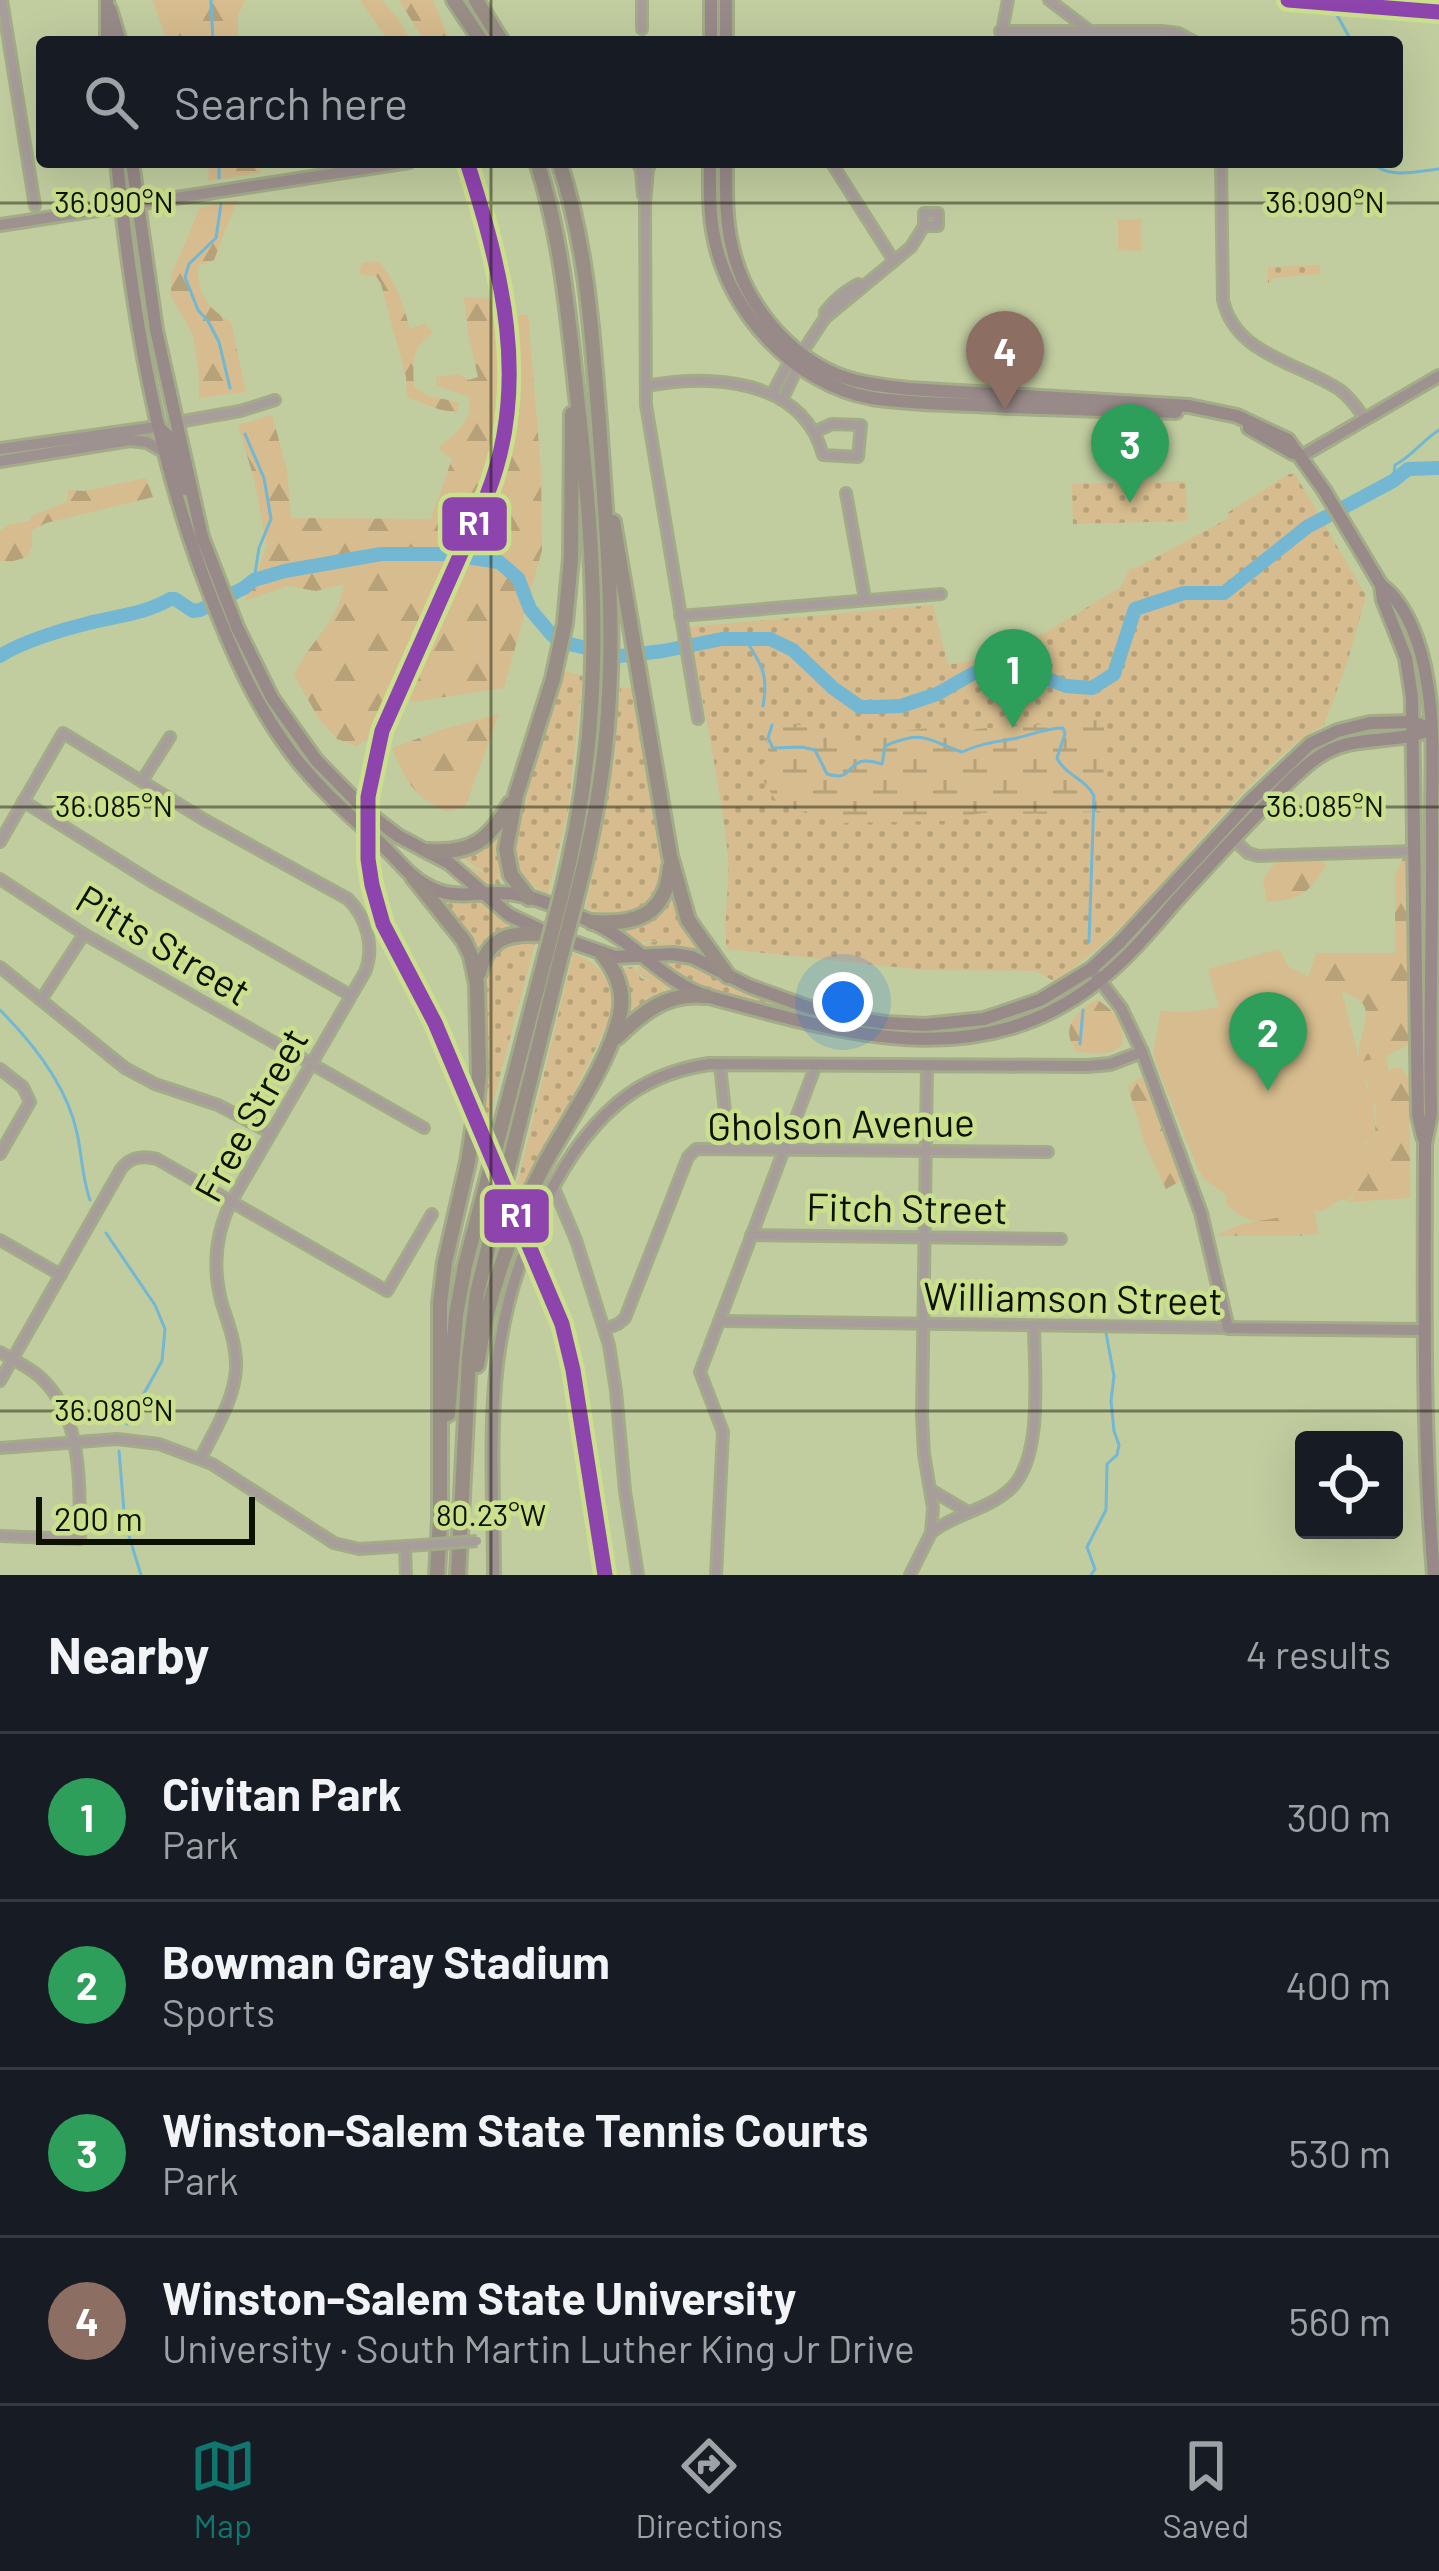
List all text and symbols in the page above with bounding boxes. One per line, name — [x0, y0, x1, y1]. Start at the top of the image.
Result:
search box — [36, 36, 1403, 168]
icon: search — [78, 69, 144, 135]
text: Search here — [174, 75, 408, 129]
text: 36.090°N — [54, 183, 174, 219]
text: 36.090°N — [1265, 183, 1385, 219]
pin: 4 — [966, 311, 1044, 410]
pin: 3 — [1091, 404, 1169, 503]
line badge: R1 — [440, 495, 509, 553]
text: R1 — [458, 502, 490, 542]
pin: 1 — [974, 629, 1052, 728]
text: 36.085°N — [55, 787, 173, 823]
text: 36.085°N — [1266, 787, 1384, 823]
street label: Pitts Street — [69, 874, 259, 1014]
your location — [813, 972, 873, 1032]
pin: 2 — [1229, 992, 1307, 1091]
street label: Free Street — [183, 1019, 317, 1209]
street label: Gholson Avenue — [707, 1097, 975, 1149]
street label: Fitch Street — [806, 1182, 1008, 1232]
line badge: R1 — [482, 1187, 551, 1245]
text: R1 — [500, 1194, 532, 1234]
street label: Williamson Street — [923, 1271, 1223, 1323]
text: 36.080°N — [54, 1391, 174, 1427]
map controls — [1295, 1431, 1403, 1539]
button: locate — [1295, 1431, 1403, 1539]
scale bar — [36, 1491, 255, 1544]
text: 80.23°W — [436, 1496, 546, 1532]
text: 200 m — [54, 1498, 143, 1538]
text: Nearby — [48, 1623, 209, 1684]
text: 4 results — [1246, 1630, 1391, 1677]
text: Civitan Park — [162, 1766, 402, 1820]
text: 1 — [80, 1793, 94, 1840]
text: 300 m — [1287, 1793, 1391, 1840]
text: Park — [162, 1820, 239, 1867]
text: Bowman Gray Stadium — [162, 1934, 610, 1988]
text: 2 — [76, 1961, 98, 2008]
text: 400 m — [1285, 1961, 1391, 2008]
text: Sports — [162, 1988, 275, 2035]
text: Winston-Salem State Tennis Courts — [162, 2102, 868, 2156]
text: 3 — [76, 2129, 98, 2176]
text: 530 m — [1289, 2129, 1391, 2176]
text: Park — [162, 2156, 239, 2203]
text: Winston-Salem State University — [162, 2270, 796, 2324]
text: 4 — [75, 2297, 99, 2344]
text: 560 m — [1289, 2297, 1391, 2344]
text: University · South Martin Luther King Jr Drive — [162, 2324, 915, 2371]
tab: Map — [190, 2433, 256, 2545]
tab: Directions — [635, 2433, 783, 2545]
tab: Saved — [1163, 2433, 1249, 2545]

